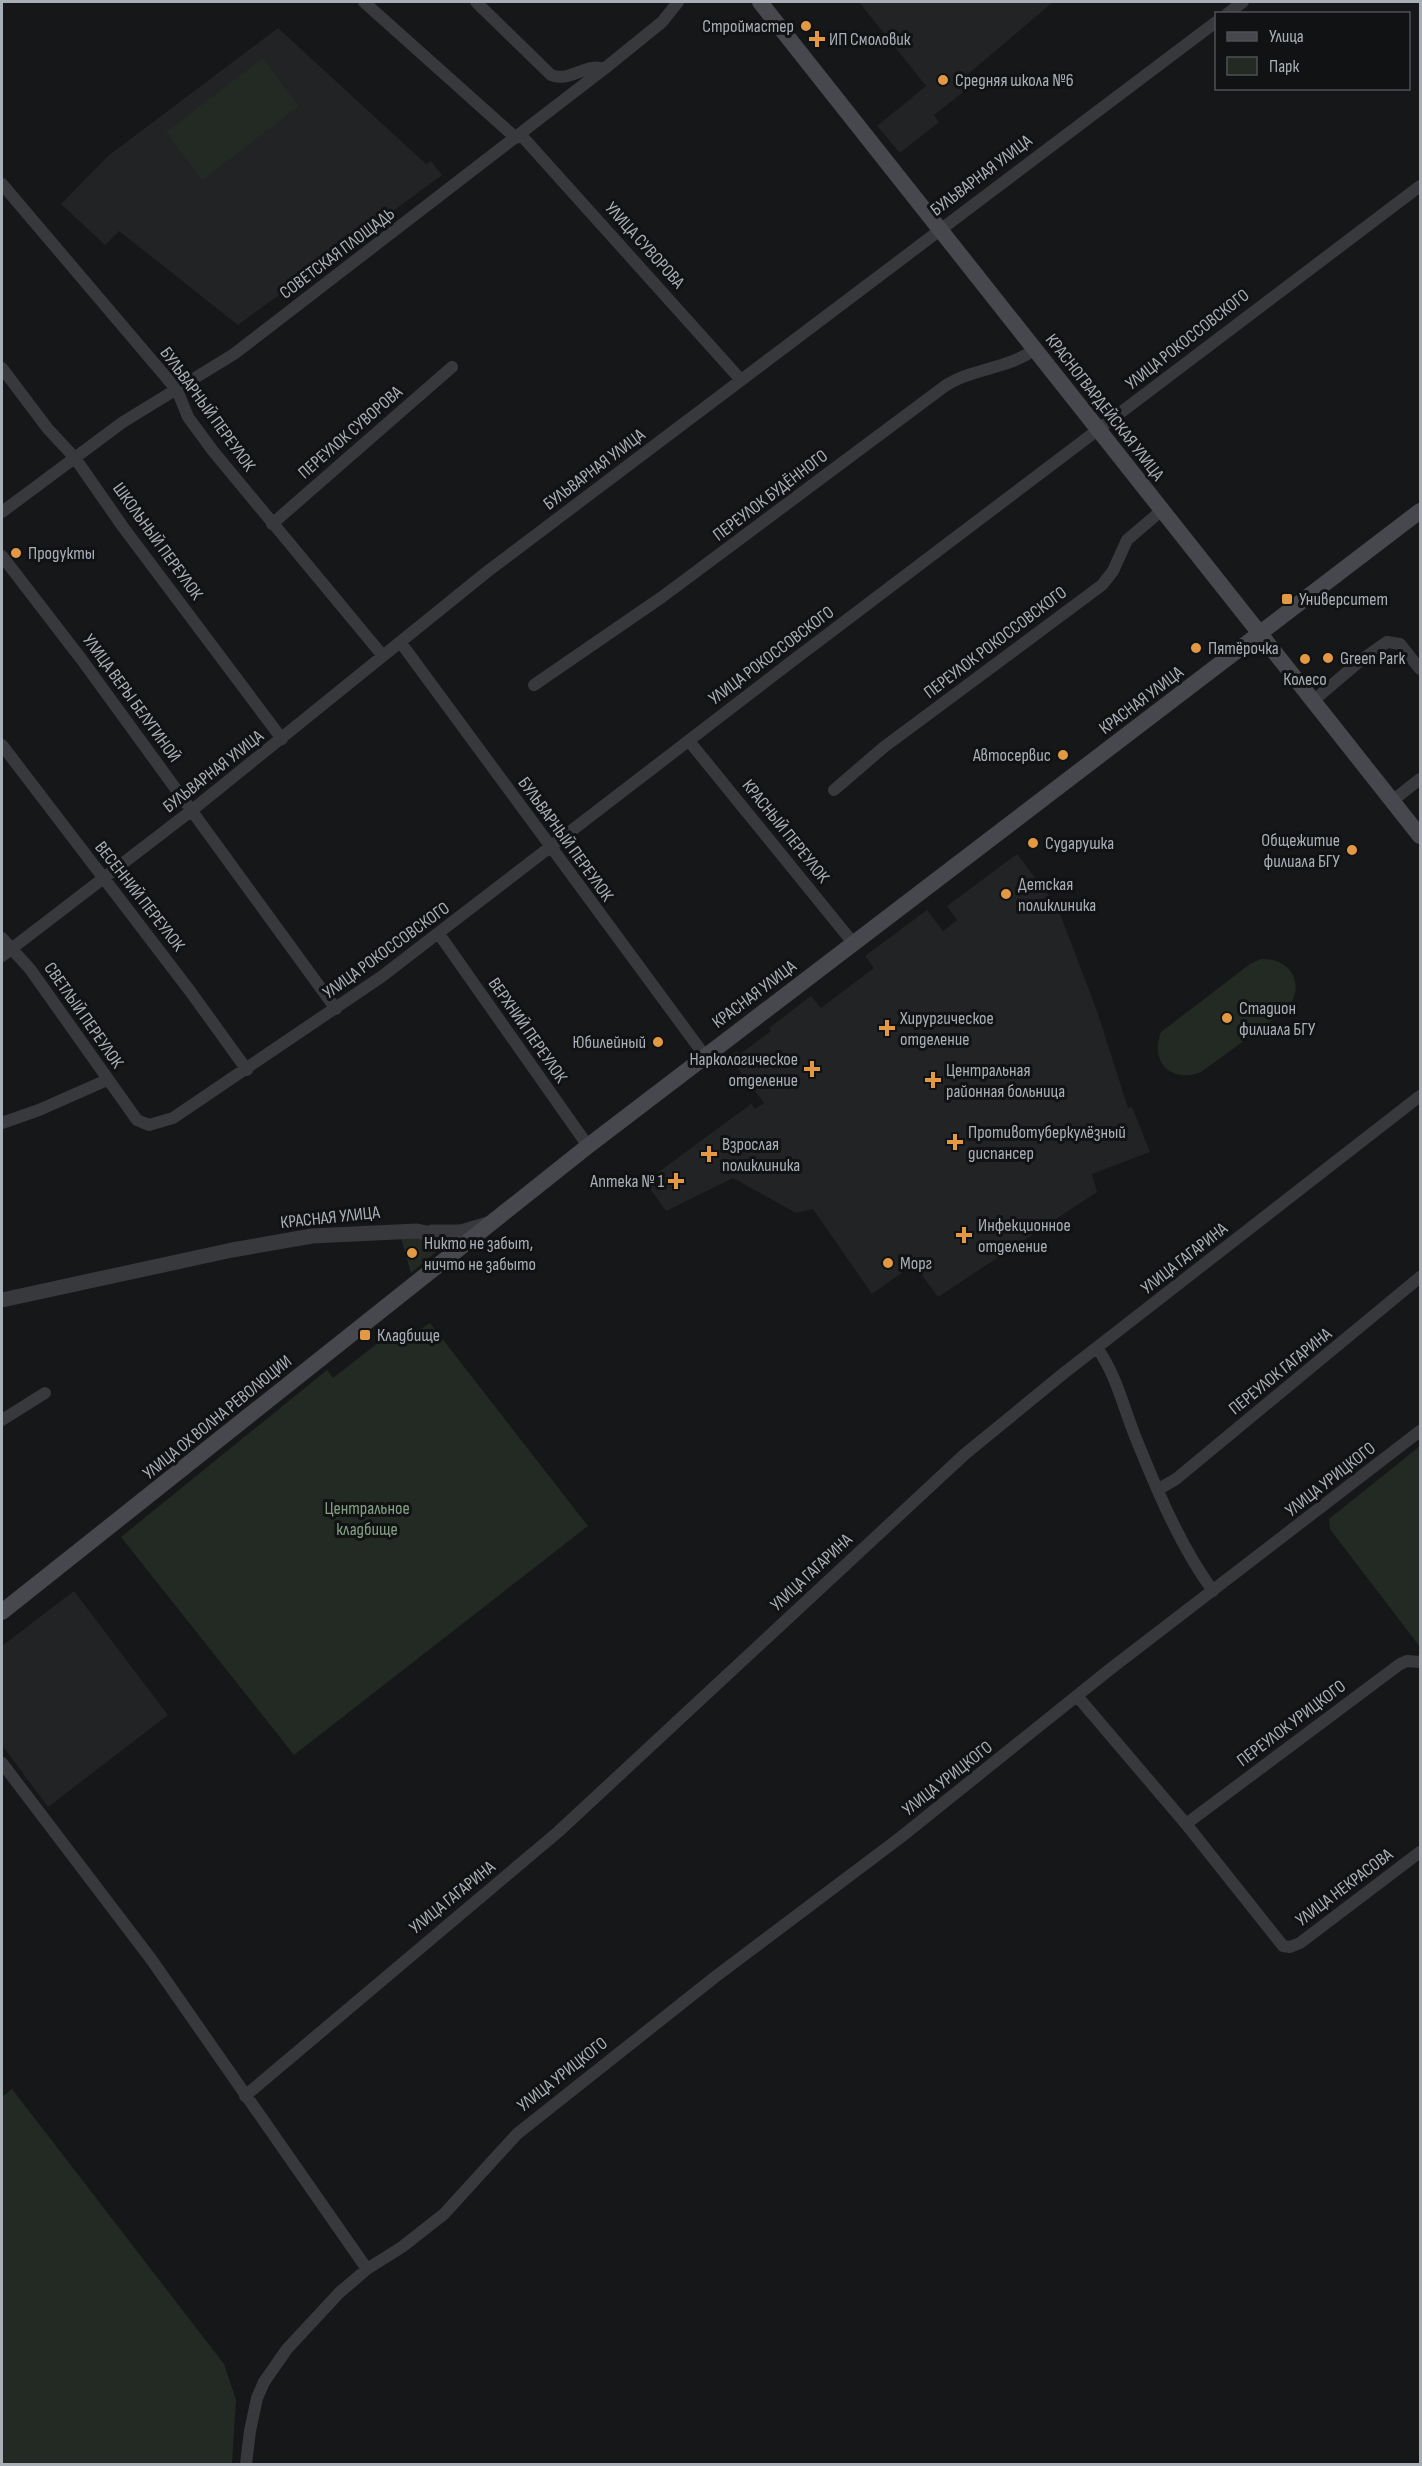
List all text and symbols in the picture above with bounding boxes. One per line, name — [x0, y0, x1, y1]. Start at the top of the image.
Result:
legend — [1215, 12, 1410, 90]
place label: Строймастер — [702, 16, 794, 37]
marker: Строймастер — [799, 19, 813, 33]
text: Улица — [1269, 26, 1304, 47]
place label: ИП Смоловик — [829, 29, 911, 50]
marker: ИП Смоловик — [810, 32, 824, 46]
text: Парк — [1269, 56, 1300, 77]
place label: Средняя школа №6 — [955, 70, 1074, 91]
marker: Средняя школа №6 — [936, 73, 950, 87]
street label: БУЛЬВАРНАЯ УЛИЦА — [926, 130, 1036, 220]
street label: УЛИЦА СУВОРОВА — [600, 198, 689, 293]
street label: СОВЕТСКАЯ ПЛОЩАДЬ — [276, 203, 399, 303]
street label: УЛИЦА РОКОССОВСКОГО — [1121, 285, 1253, 394]
street label: КРАСНОГВАРДЕЙСКАЯ УЛИЦА — [1041, 330, 1169, 485]
street label: БУЛЬВАРНЫЙ ПЕРЕУЛОК — [155, 343, 260, 476]
street label: ПЕРЕУЛОК СУВОРОВА — [294, 381, 407, 483]
street label: БУЛЬВАРНАЯ УЛИЦА — [539, 424, 649, 514]
street label: ПЕРЕУЛОК БУДЁННОГО — [709, 445, 832, 545]
street label: ШКОЛЬНЫЙ ПЕРЕУЛОК — [108, 479, 208, 605]
place label: Продукты — [28, 543, 95, 564]
marker: Продукты — [9, 546, 23, 560]
street label: ПЕРЕУЛОК РОКОССОВСКОГО — [920, 582, 1071, 703]
place label: Университет — [1299, 589, 1388, 610]
marker: Университет — [1280, 592, 1294, 606]
street label: УЛИЦА РОКОССОВСКОГО — [705, 602, 838, 709]
street label: УЛИЦА ВЕРЫ БЕЛУГИНОЙ — [78, 630, 185, 766]
place label: Пятёрочка — [1208, 638, 1279, 659]
marker: Пятёрочка — [1189, 641, 1203, 655]
place label: Green Park — [1340, 648, 1405, 669]
marker: Green Park — [1321, 651, 1335, 665]
marker: Колесо — [1298, 652, 1312, 666]
street label: КРАСНАЯ УЛИЦА — [1095, 662, 1188, 739]
place label: Колесо — [1283, 669, 1327, 690]
street label: БУЛЬВАРНАЯ УЛИЦА — [159, 726, 268, 817]
place label: Автосервис — [972, 745, 1051, 766]
marker: Автосервис — [1056, 748, 1070, 762]
street label: БУЛЬВАРНЫЙ ПЕРЕУЛОК — [513, 773, 618, 906]
street label: КРАСНЫЙ ПЕРЕУЛОК — [738, 775, 834, 888]
place label: Общежитие филиала БГУ — [1261, 830, 1340, 872]
place label: Сударушка — [1045, 833, 1114, 854]
marker: Сударушка — [1026, 836, 1040, 850]
street label: ВЕСЕННИЙ ПЕРЕУЛОК — [90, 837, 190, 956]
marker: Общежитие филиала БГУ — [1345, 843, 1359, 857]
place label: Детская поликлиника — [1018, 874, 1096, 916]
marker: Детская поликлиника — [999, 887, 1013, 901]
street label: УЛИЦА РОКОССОВСКОГО — [319, 897, 454, 1003]
street label: КРАСНАЯ УЛИЦА — [708, 956, 801, 1033]
street label: СВЕТЛЫЙ ПЕРЕУЛОК — [39, 958, 128, 1073]
street label: ВЕРХНИЙ ПЕРЕУЛОК — [484, 974, 572, 1088]
place label: Стадион филиала БГУ — [1239, 998, 1316, 1040]
place label: Хирургическое отделение — [899, 1008, 994, 1050]
marker: Стадион филиала БГУ — [1220, 1011, 1234, 1025]
marker: Хирургическое отделение — [878, 1019, 896, 1037]
place label: Юбилейный — [573, 1032, 646, 1053]
marker: Юбилейный — [651, 1035, 665, 1049]
place label: Наркологическое отделение — [689, 1049, 798, 1091]
marker: Наркологическое отделение — [803, 1060, 821, 1078]
place label: Центральная районная больница — [946, 1060, 1065, 1102]
marker: Центральная районная больница — [924, 1071, 942, 1089]
place label: Противотуберкулёзный диспансер — [968, 1122, 1126, 1164]
marker: Противотуберкулёзный диспансер — [946, 1133, 964, 1151]
place label: Взрослая поликлиника — [722, 1134, 800, 1176]
marker: Взрослая поликлиника — [700, 1145, 718, 1163]
place label: Аптека № 1 — [589, 1171, 665, 1192]
marker: Аптека № 1 — [669, 1174, 683, 1188]
street label: КРАСНАЯ УЛИЦА — [279, 1202, 381, 1233]
place label: Инфекционное отделение — [978, 1215, 1071, 1257]
street label: УЛИЦА ГАГАРИНА — [1137, 1218, 1232, 1299]
marker: Инфекционное отделение — [955, 1226, 973, 1244]
place label: Никто не забыт, ничто не забыто — [424, 1233, 536, 1275]
marker: Никто не забыт, ничто не забыто — [405, 1246, 419, 1260]
place label: Морг — [900, 1253, 932, 1274]
marker: Морг — [881, 1256, 895, 1270]
street label: ПЕРЕУЛОК ГАГАРИНА — [1225, 1323, 1336, 1419]
place label: Кладбище — [377, 1325, 440, 1346]
marker: Кладбище — [358, 1328, 372, 1342]
street label: УЛИЦА ОХ ВОЛНА РЕВОЛЮЦИИ — [139, 1351, 296, 1484]
street label: УЛИЦА УРИЦКОГО — [1281, 1438, 1380, 1521]
park label: Центральное кладбище — [324, 1498, 410, 1540]
street label: УЛИЦА ГАГАРИНА — [766, 1529, 857, 1616]
street label: ПЕРЕУЛОК УРИЦКОГО — [1233, 1676, 1350, 1771]
street label: УЛИЦА УРИЦКОГО — [898, 1737, 997, 1820]
street label: УЛИЦА НЕКРАСОВА — [1292, 1844, 1397, 1931]
street label: УЛИЦА ГАГАРИНА — [405, 1856, 500, 1938]
street label: УЛИЦА УРИЦКОГО — [513, 2033, 612, 2116]

